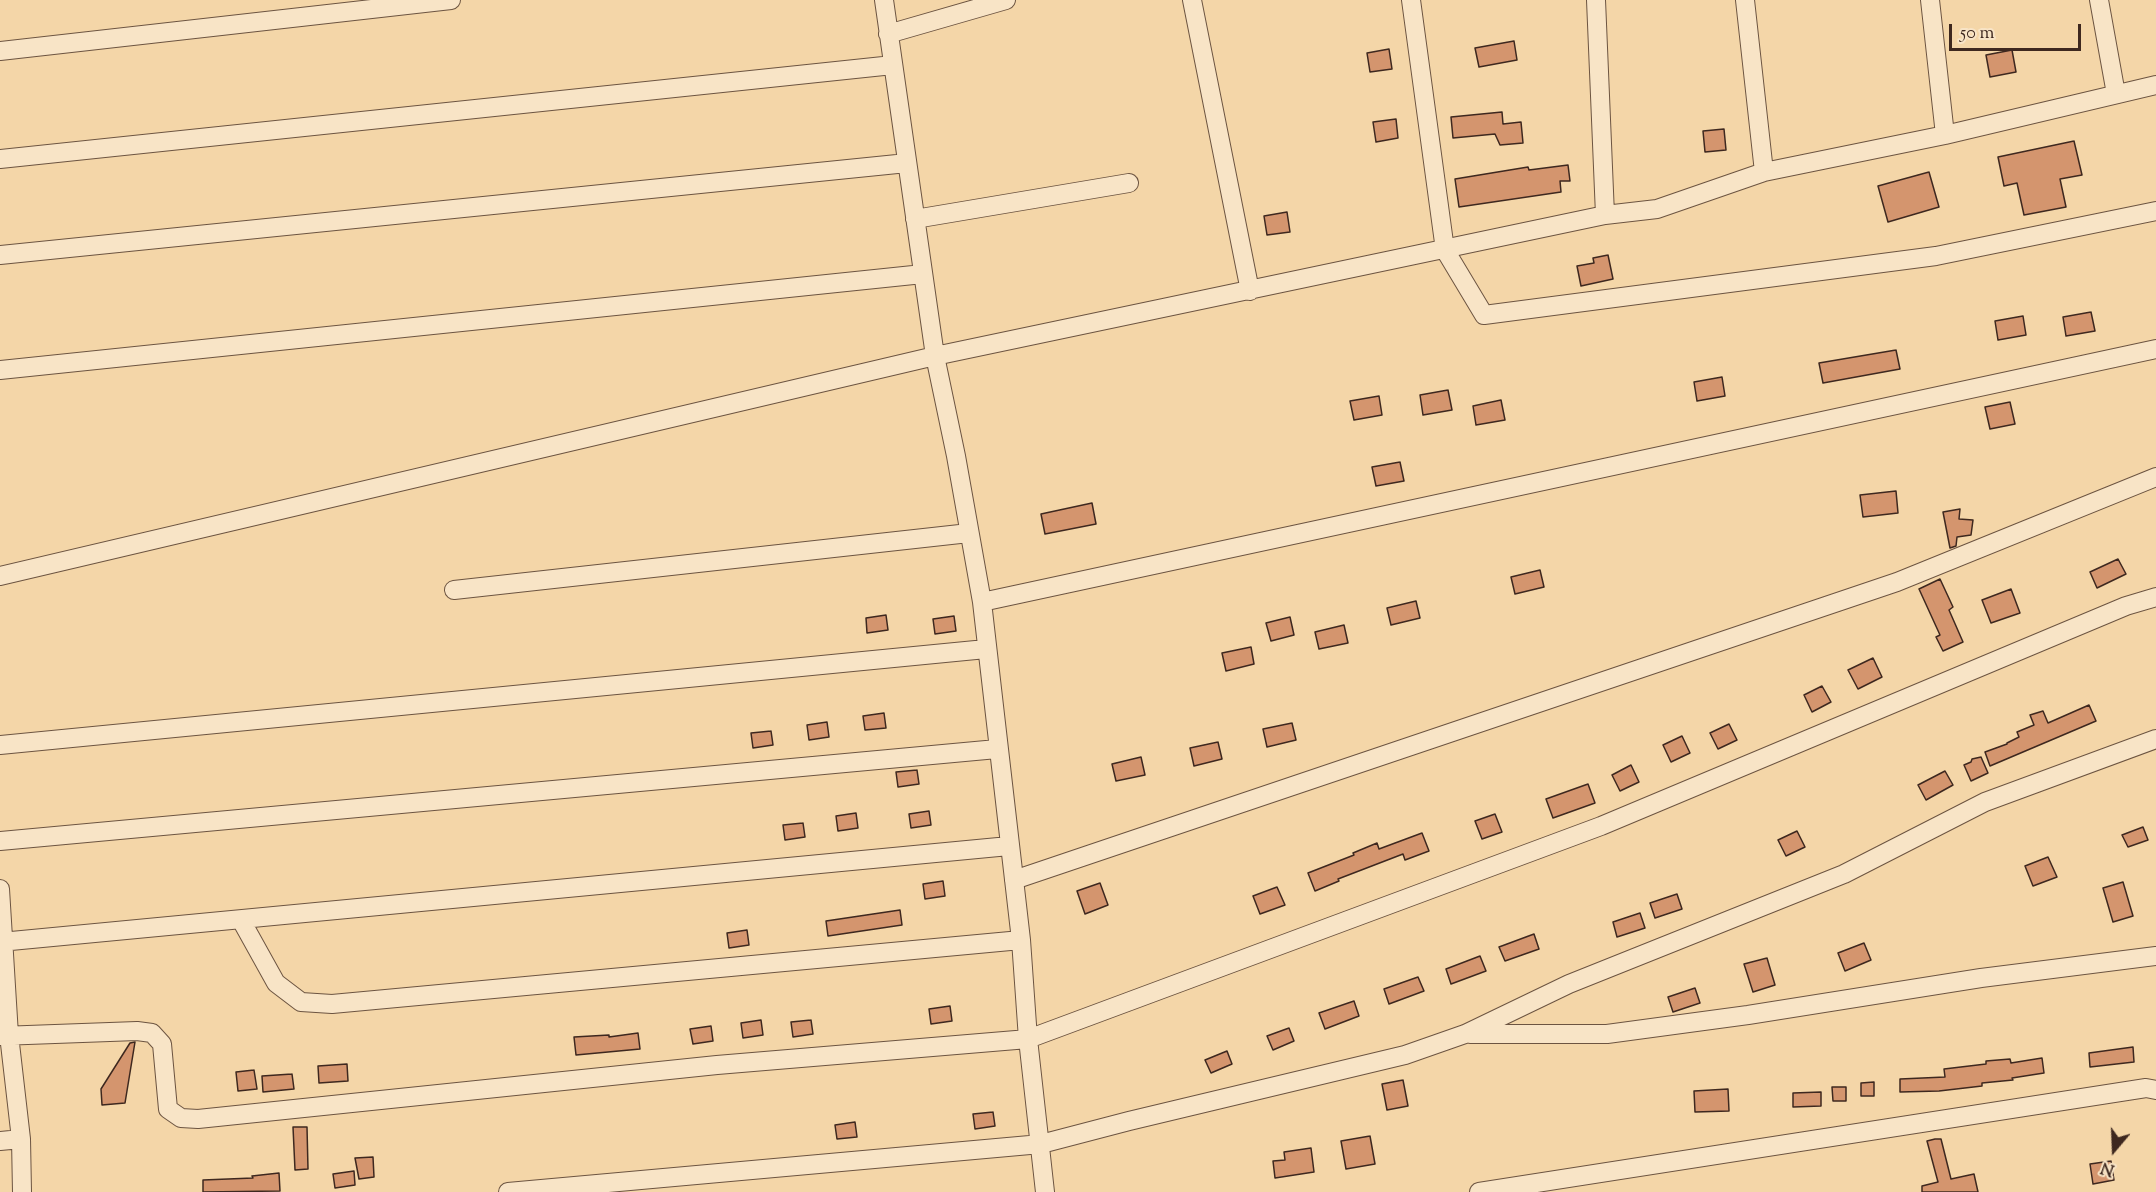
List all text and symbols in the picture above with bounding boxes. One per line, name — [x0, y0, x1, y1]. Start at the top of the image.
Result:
scale bar — [1952, 12, 2084, 50]
text: 50 m — [1960, 21, 1994, 47]
north arrow — [2084, 1120, 2144, 1180]
text: N — [2098, 1155, 2118, 1180]

